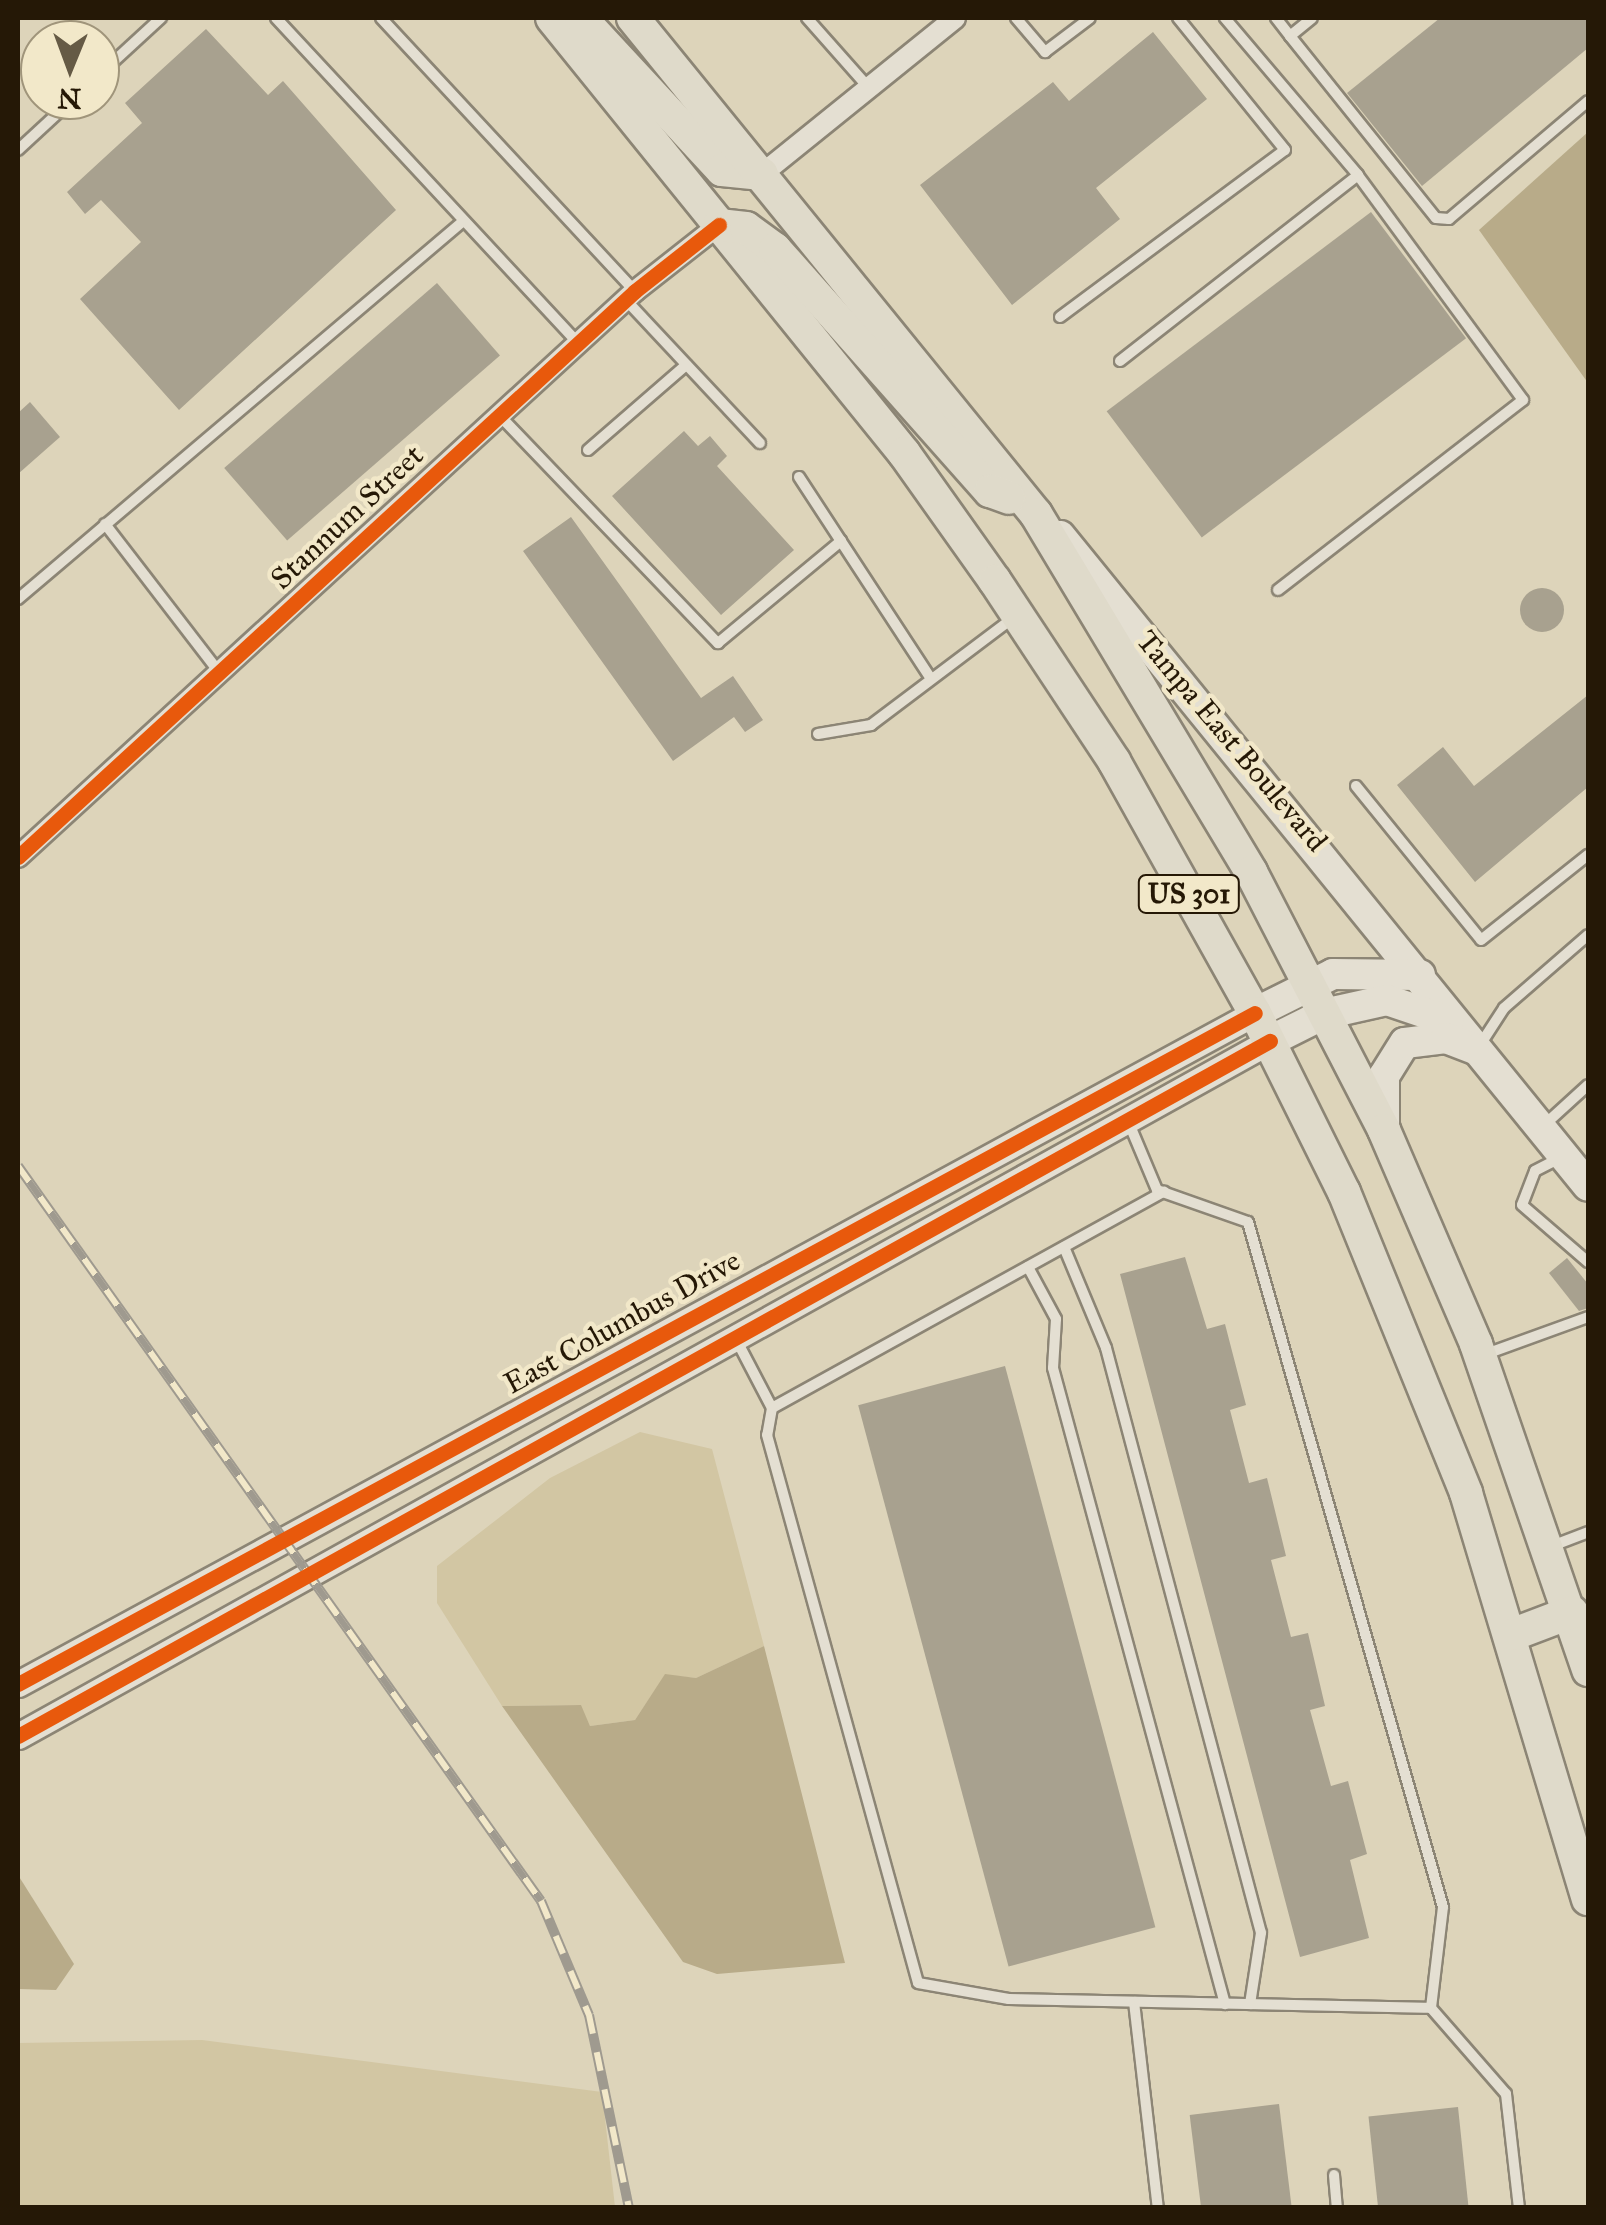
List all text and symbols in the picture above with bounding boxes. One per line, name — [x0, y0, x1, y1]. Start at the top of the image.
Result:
north arrow — [20, 20, 120, 120]
text: N — [57, 81, 82, 116]
street label: Stannum Street — [263, 437, 431, 597]
street label: Tampa East Boulevard — [1129, 623, 1335, 859]
road number: US 301 — [1136, 871, 1242, 917]
street label: East Columbus Drive — [498, 1242, 746, 1402]

